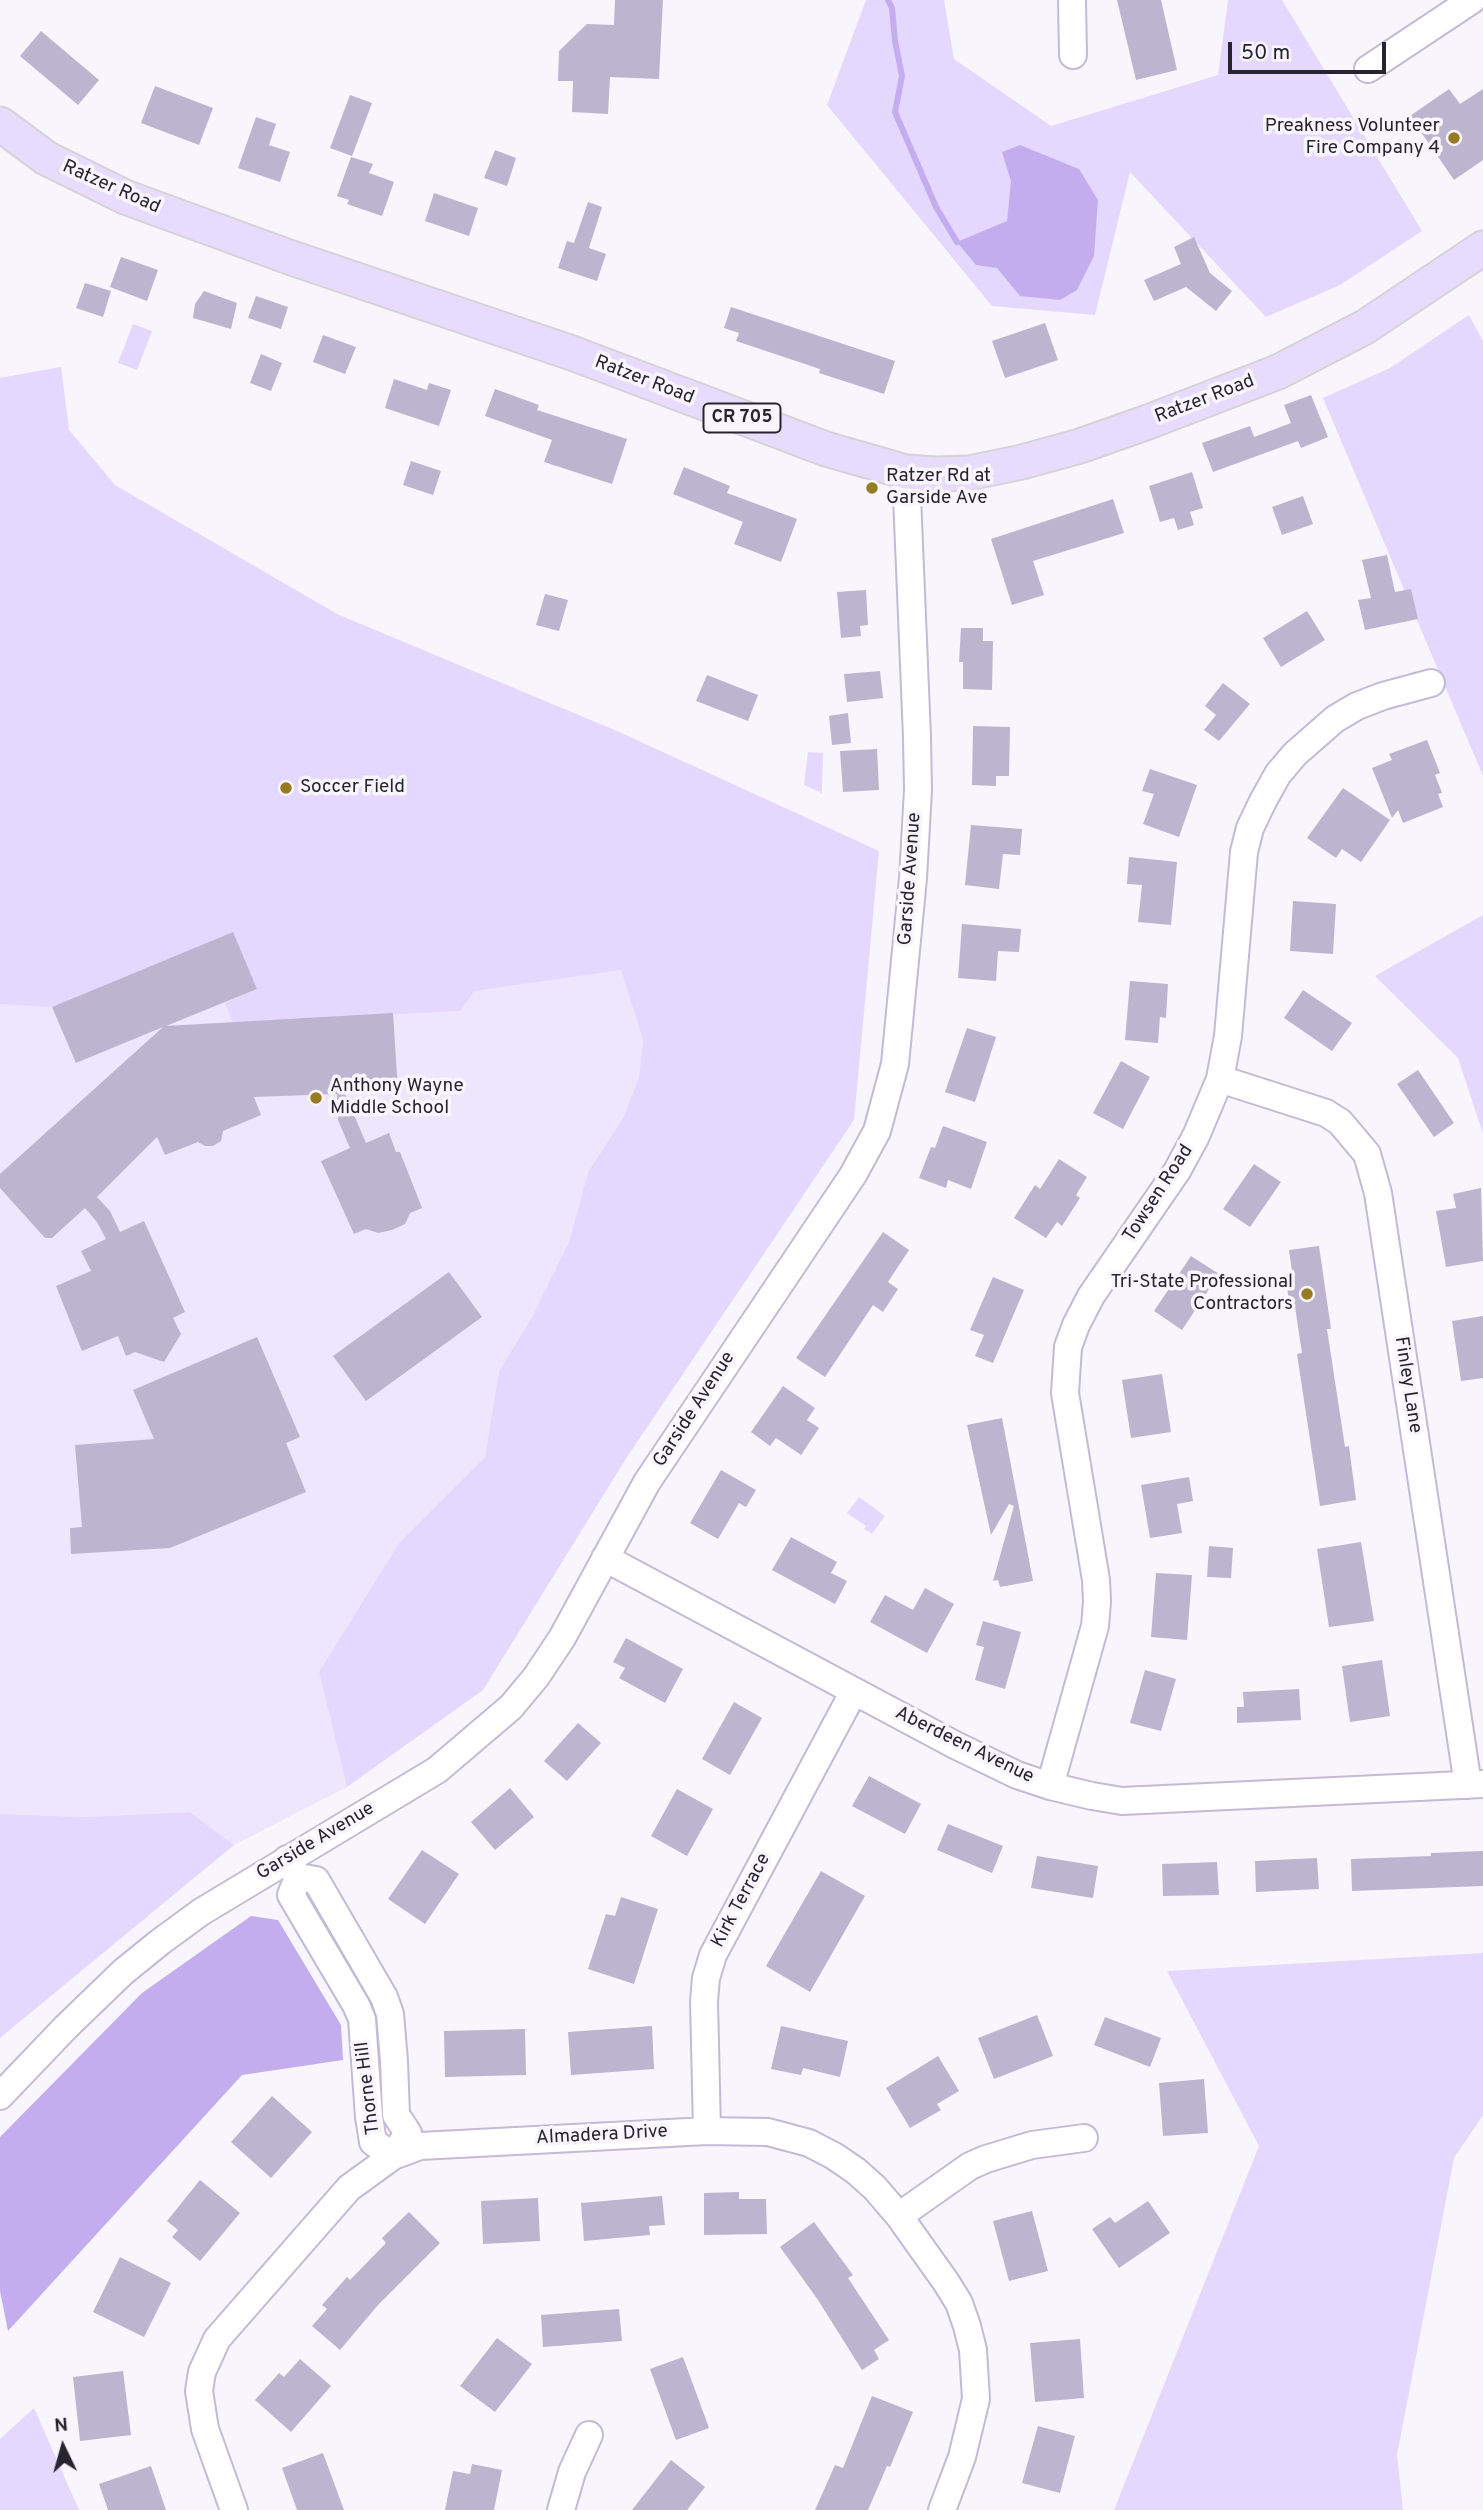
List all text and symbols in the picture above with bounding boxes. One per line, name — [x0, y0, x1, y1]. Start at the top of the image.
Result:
scale bar — [1231, 28, 1388, 72]
text: 50 m — [1241, 40, 1290, 67]
place label: Preakness Volunteer Fire Company 4 — [1265, 116, 1440, 160]
marker: Preakness Volunteer Fire Company 4 — [1446, 130, 1462, 146]
street label: Ratzer Road — [58, 156, 164, 220]
street label: Ratzer Road — [591, 352, 697, 410]
street label: Ratzer Road — [1152, 371, 1258, 429]
road number: CR 705 — [704, 404, 780, 432]
place label: Ratzer Rd at Garside Ave — [886, 466, 991, 510]
marker: Ratzer Rd at Garside Ave — [864, 480, 880, 496]
place label: Soccer Field — [300, 777, 405, 799]
marker: Soccer Field — [278, 780, 294, 796]
street label: Garside Avenue — [895, 812, 927, 946]
place label: Anthony Wayne Middle School — [330, 1076, 464, 1120]
marker: Anthony Wayne Middle School — [308, 1090, 324, 1106]
street label: Towsen Road — [1119, 1141, 1199, 1247]
place label: Tri-State Professional Contractors — [1110, 1272, 1293, 1316]
marker: Tri-State Professional Contractors — [1299, 1286, 1315, 1302]
street label: Finley Lane — [1388, 1335, 1426, 1435]
street label: Garside Avenue — [649, 1348, 741, 1472]
street label: Aberdeen Avenue — [891, 1703, 1037, 1789]
street label: Garside Avenue — [253, 1798, 379, 1886]
street label: Kirk Terrace — [708, 1850, 776, 1952]
street label: Thorne Hill — [352, 2040, 386, 2136]
street label: Almadera Drive — [536, 2121, 668, 2151]
north arrow — [28, 2412, 98, 2482]
text: N — [53, 2414, 69, 2439]

